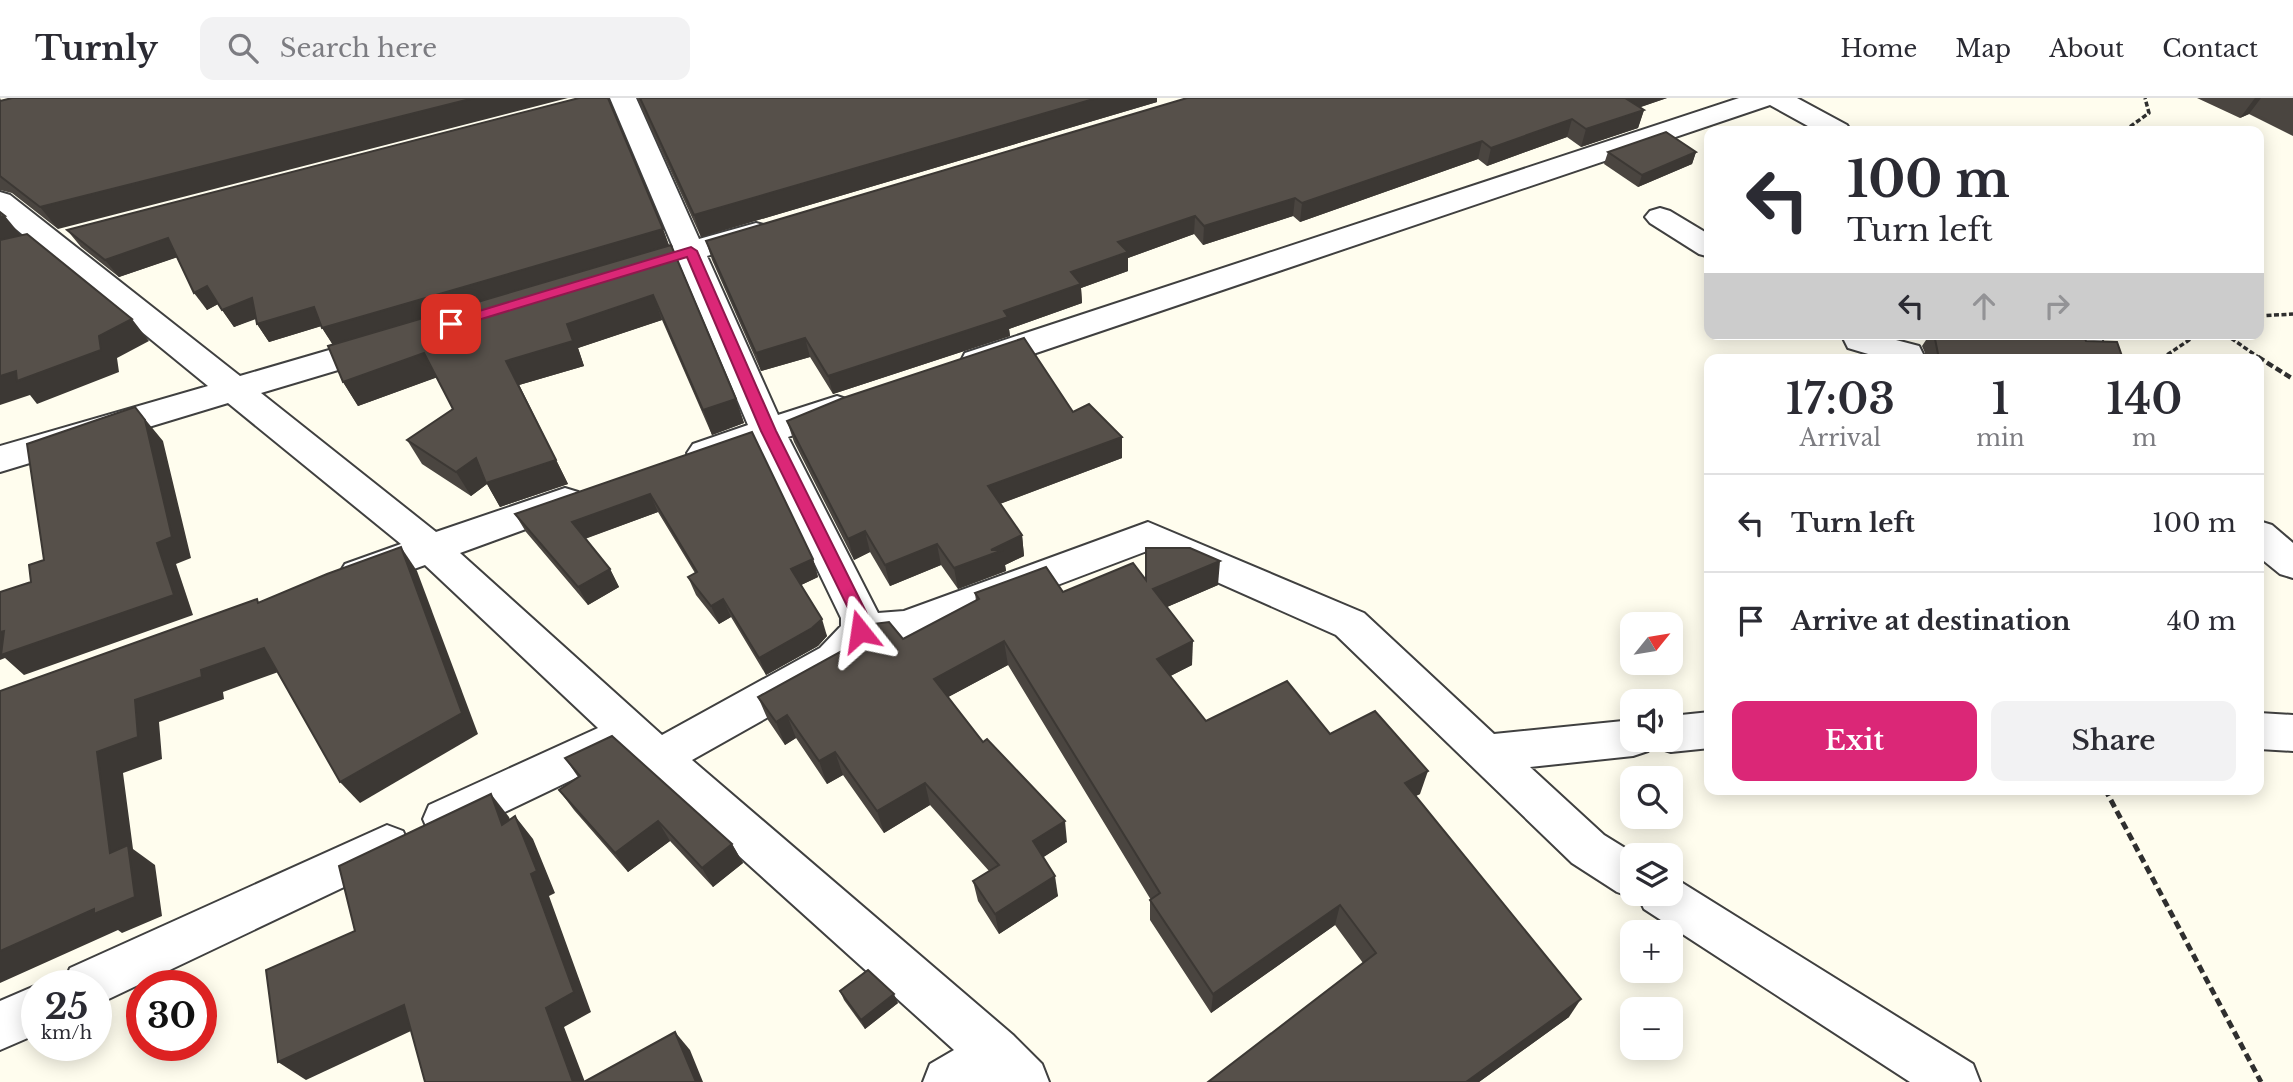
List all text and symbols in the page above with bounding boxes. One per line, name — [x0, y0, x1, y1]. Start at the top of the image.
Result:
search box — [200, 17, 690, 80]
text: Turnly — [35, 28, 158, 69]
icon: search — [224, 29, 262, 67]
text: Search here — [280, 32, 437, 64]
text: Home — [1841, 34, 1917, 63]
text: Map — [1955, 34, 2011, 63]
text: About — [2049, 34, 2124, 63]
text: Contact — [2162, 34, 2258, 63]
text: 100 m — [1847, 149, 2010, 210]
icon: left — [1732, 154, 1823, 245]
text: Turn left — [1847, 210, 1993, 250]
icon: left — [1892, 287, 1930, 325]
icon: ahead — [1965, 287, 2003, 325]
icon: right — [2038, 287, 2076, 325]
pin — [421, 294, 481, 354]
icon: arrive — [432, 305, 470, 343]
text: 17:03 — [1785, 373, 1895, 425]
text: 1 — [1991, 373, 2010, 425]
text: 140 — [2106, 373, 2183, 425]
text: Arrival — [1799, 424, 1881, 452]
text: min — [1976, 424, 2025, 452]
text: m — [2132, 424, 2157, 452]
icon: left — [1732, 504, 1770, 542]
text: Turn left — [1791, 507, 1915, 539]
text: 100 m — [2152, 507, 2236, 539]
position arrow — [823, 594, 897, 668]
icon: arrive — [1732, 602, 1770, 640]
text: Arrive at destination — [1791, 605, 2071, 637]
text: 40 m — [2167, 605, 2236, 637]
north arrow — [1620, 612, 1684, 676]
map controls — [1620, 612, 1683, 1060]
button: sound — [1620, 689, 1683, 752]
button: Exit — [1732, 701, 1977, 781]
button: Share — [1991, 701, 2236, 781]
button: search — [1620, 766, 1683, 829]
button: layers — [1620, 843, 1683, 906]
button: + — [1620, 920, 1683, 983]
speed limit sign: 30 — [126, 970, 217, 1061]
text: 25 — [45, 985, 88, 1028]
button: − — [1620, 997, 1683, 1060]
text: km/h — [41, 1022, 92, 1044]

